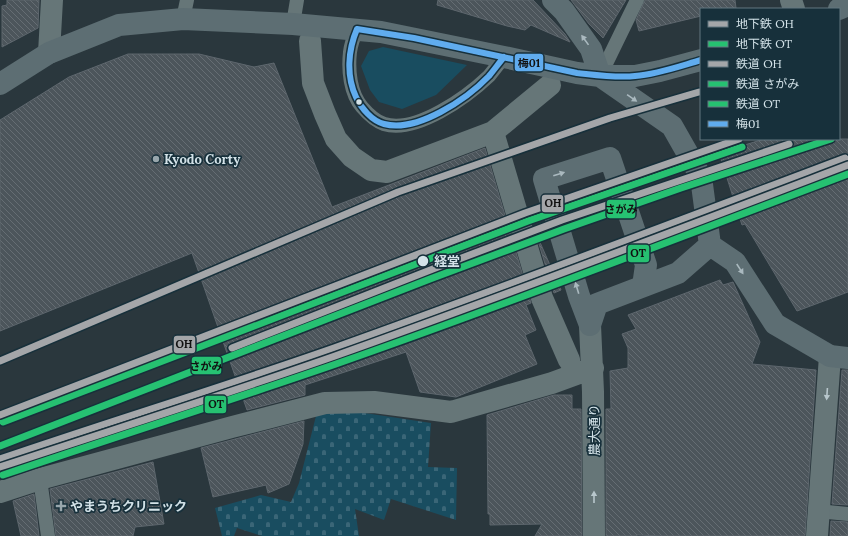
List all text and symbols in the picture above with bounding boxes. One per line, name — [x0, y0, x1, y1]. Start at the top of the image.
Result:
legend — [700, 8, 840, 140]
text: 地下鉄 OH — [736, 16, 794, 31]
one-way arrow — [581, 35, 589, 45]
text: 地下鉄 OT — [736, 36, 793, 51]
line badge: 梅01 — [514, 53, 544, 72]
text: 梅01 — [518, 56, 541, 70]
text: 鉄道 OH — [736, 56, 782, 71]
text: 鉄道 さがみ — [736, 76, 799, 91]
one-way arrow — [627, 94, 637, 102]
text: 鉄道 OT — [736, 96, 781, 111]
unlabelled marker — [354, 97, 364, 107]
text: 梅01 — [736, 116, 760, 131]
place label: Kyodo Corty — [164, 151, 241, 168]
marker: Kyodo Corty — [151, 154, 161, 164]
one-way arrow — [553, 171, 565, 177]
line badge: OH — [541, 194, 564, 213]
text: OH — [544, 196, 562, 210]
line badge: さがみ — [606, 199, 636, 219]
text: さがみ — [605, 202, 638, 216]
line badge: OT — [627, 244, 650, 263]
text: OT — [630, 246, 646, 260]
place label: 経堂 — [434, 253, 460, 270]
marker: 経堂 — [416, 254, 430, 268]
one-way arrow — [736, 264, 744, 275]
one-way arrow — [574, 282, 580, 294]
line badge: OH — [173, 335, 196, 354]
text: OH — [175, 337, 193, 351]
line badge: さがみ — [191, 356, 222, 375]
text: さがみ — [190, 359, 223, 373]
one-way arrow — [824, 388, 831, 400]
line badge: OT — [204, 395, 227, 414]
text: OT — [208, 397, 224, 411]
street label: 農大通り — [586, 404, 603, 456]
one-way arrow — [591, 490, 597, 503]
place label: やまうちクリニック — [70, 498, 187, 515]
marker: やまうちクリニック — [55, 500, 67, 512]

